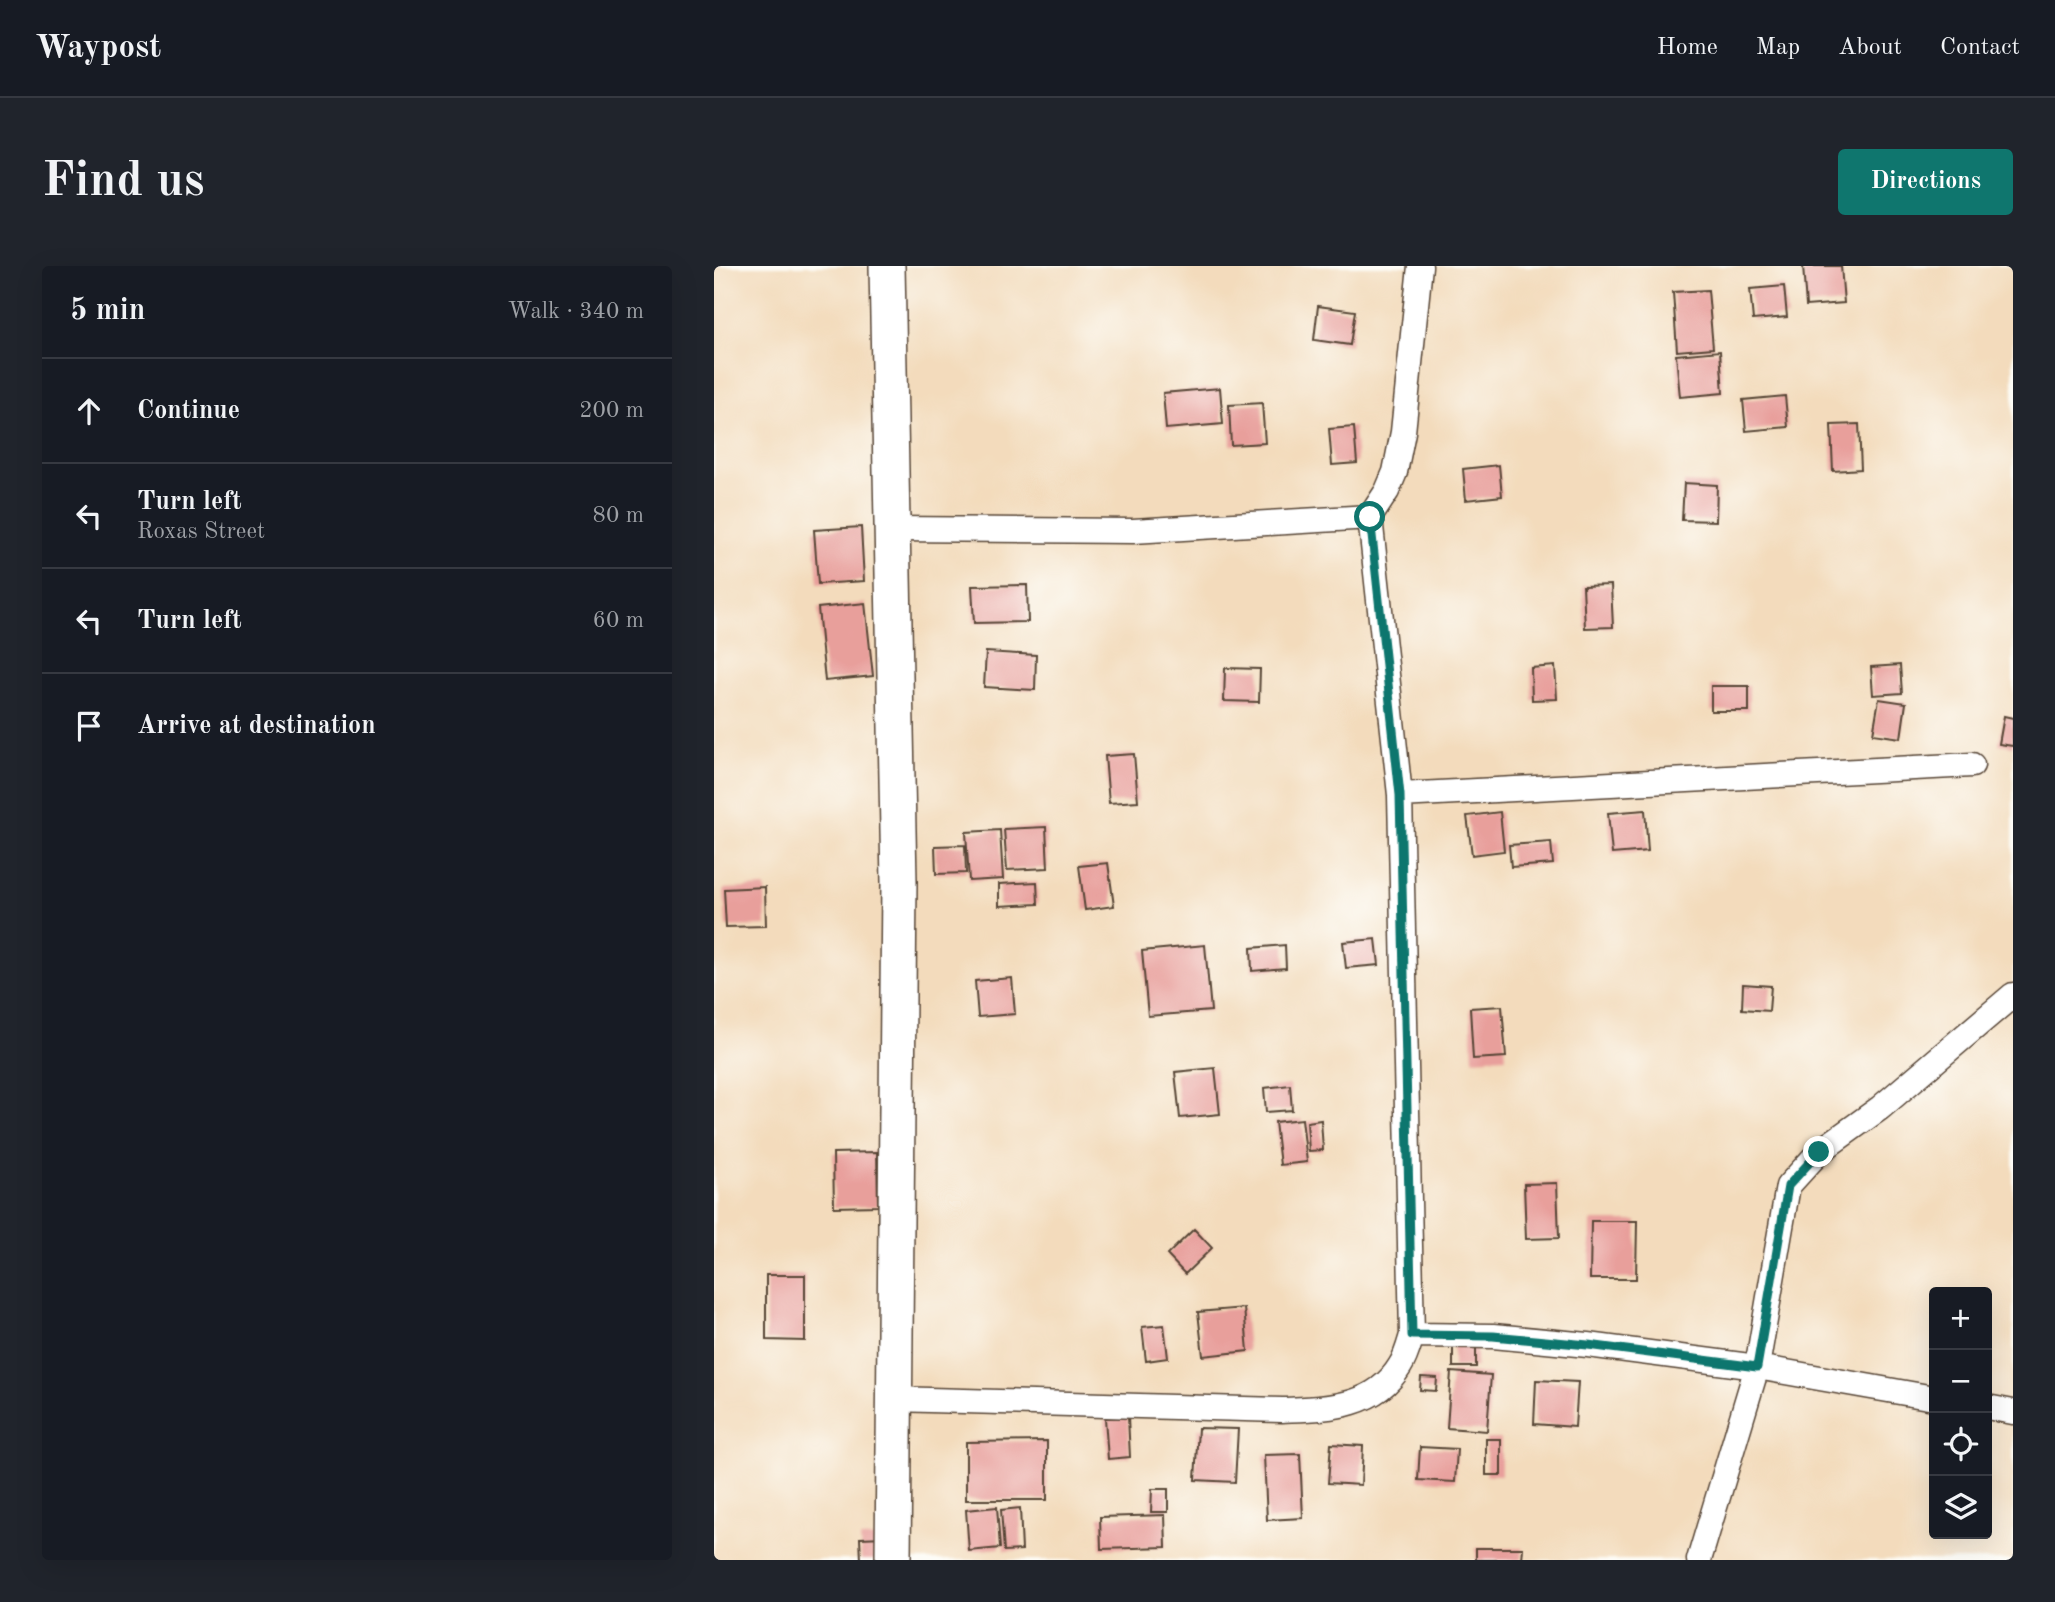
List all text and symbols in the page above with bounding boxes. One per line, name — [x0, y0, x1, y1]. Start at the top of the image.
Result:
text: Waypost — [35, 32, 161, 65]
text: Home — [1657, 36, 1718, 60]
text: Map — [1756, 36, 1800, 60]
text: About — [1838, 36, 1902, 60]
text: Contact — [1940, 36, 2020, 60]
button: Directions — [1838, 149, 2013, 215]
text: Find us — [42, 158, 205, 207]
text: 5 min — [70, 296, 145, 326]
text: Walk · 340 m — [508, 300, 644, 323]
icon: ahead — [70, 392, 108, 430]
text: Continue — [137, 398, 240, 424]
text: 200 m — [579, 399, 644, 422]
text: Turn left — [137, 489, 242, 515]
icon: left — [70, 497, 108, 535]
route start — [1354, 501, 1385, 532]
text: 80 m — [593, 504, 644, 527]
text: Roxas Street — [137, 520, 265, 543]
icon: left — [70, 602, 108, 640]
text: Turn left — [137, 608, 242, 634]
text: 60 m — [593, 609, 644, 632]
icon: arrive — [70, 707, 108, 745]
text: Arrive at destination — [137, 713, 376, 739]
route end — [1803, 1136, 1834, 1167]
map controls — [1929, 1287, 1992, 1539]
button: + — [1929, 1287, 1992, 1350]
button: − — [1929, 1350, 1992, 1413]
button: locate — [1929, 1413, 1992, 1476]
button: layers — [1929, 1476, 1992, 1539]

